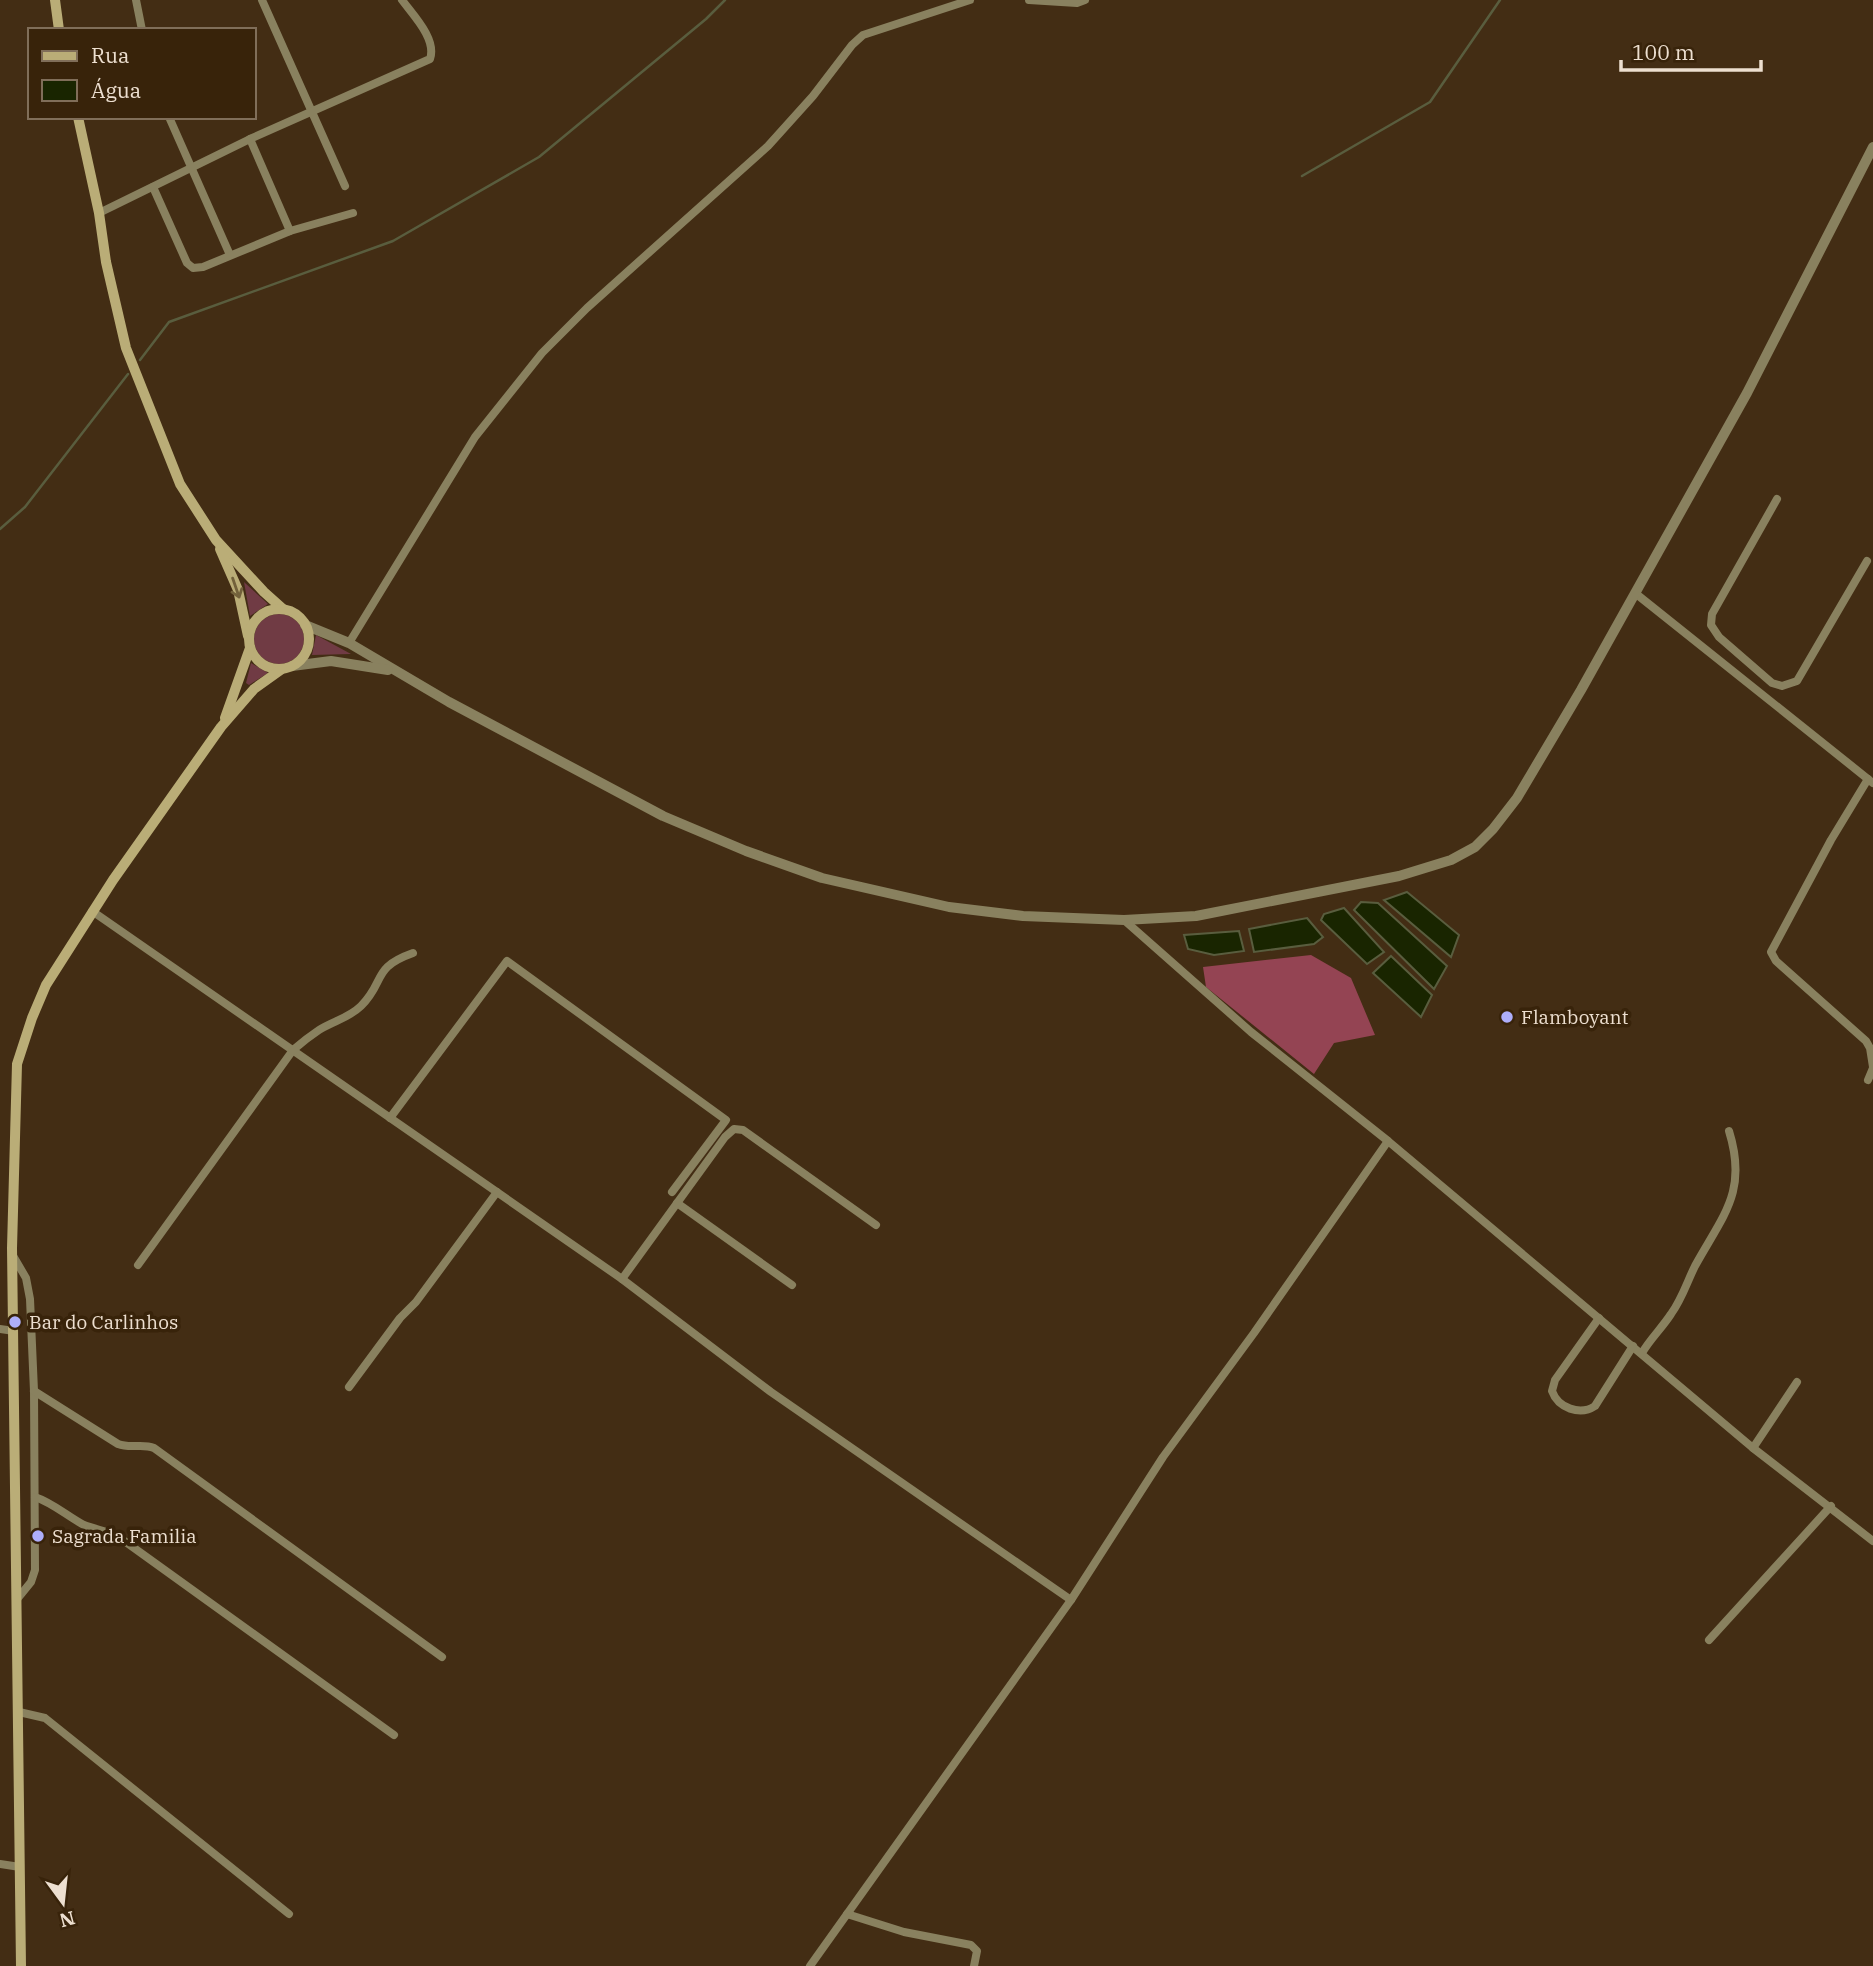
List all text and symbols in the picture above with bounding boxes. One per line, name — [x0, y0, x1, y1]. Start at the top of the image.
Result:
legend — [28, 28, 256, 119]
scale bar — [1621, 28, 1761, 72]
text: 100 m — [1632, 38, 1695, 66]
text: Rua — [91, 41, 129, 69]
text: Água — [91, 76, 141, 104]
one-way arrow — [231, 576, 243, 598]
place label: Flamboyant — [1521, 1005, 1629, 1029]
marker: Flamboyant — [1499, 1009, 1515, 1025]
place label: Bar do Carlinhos — [29, 1310, 178, 1334]
marker: Bar do Carlinhos — [7, 1314, 23, 1330]
place label: Sagrada Familia — [52, 1524, 197, 1548]
marker: Sagrada Familia — [30, 1528, 46, 1544]
north arrow — [28, 1868, 98, 1938]
text: N — [57, 1906, 78, 1933]

